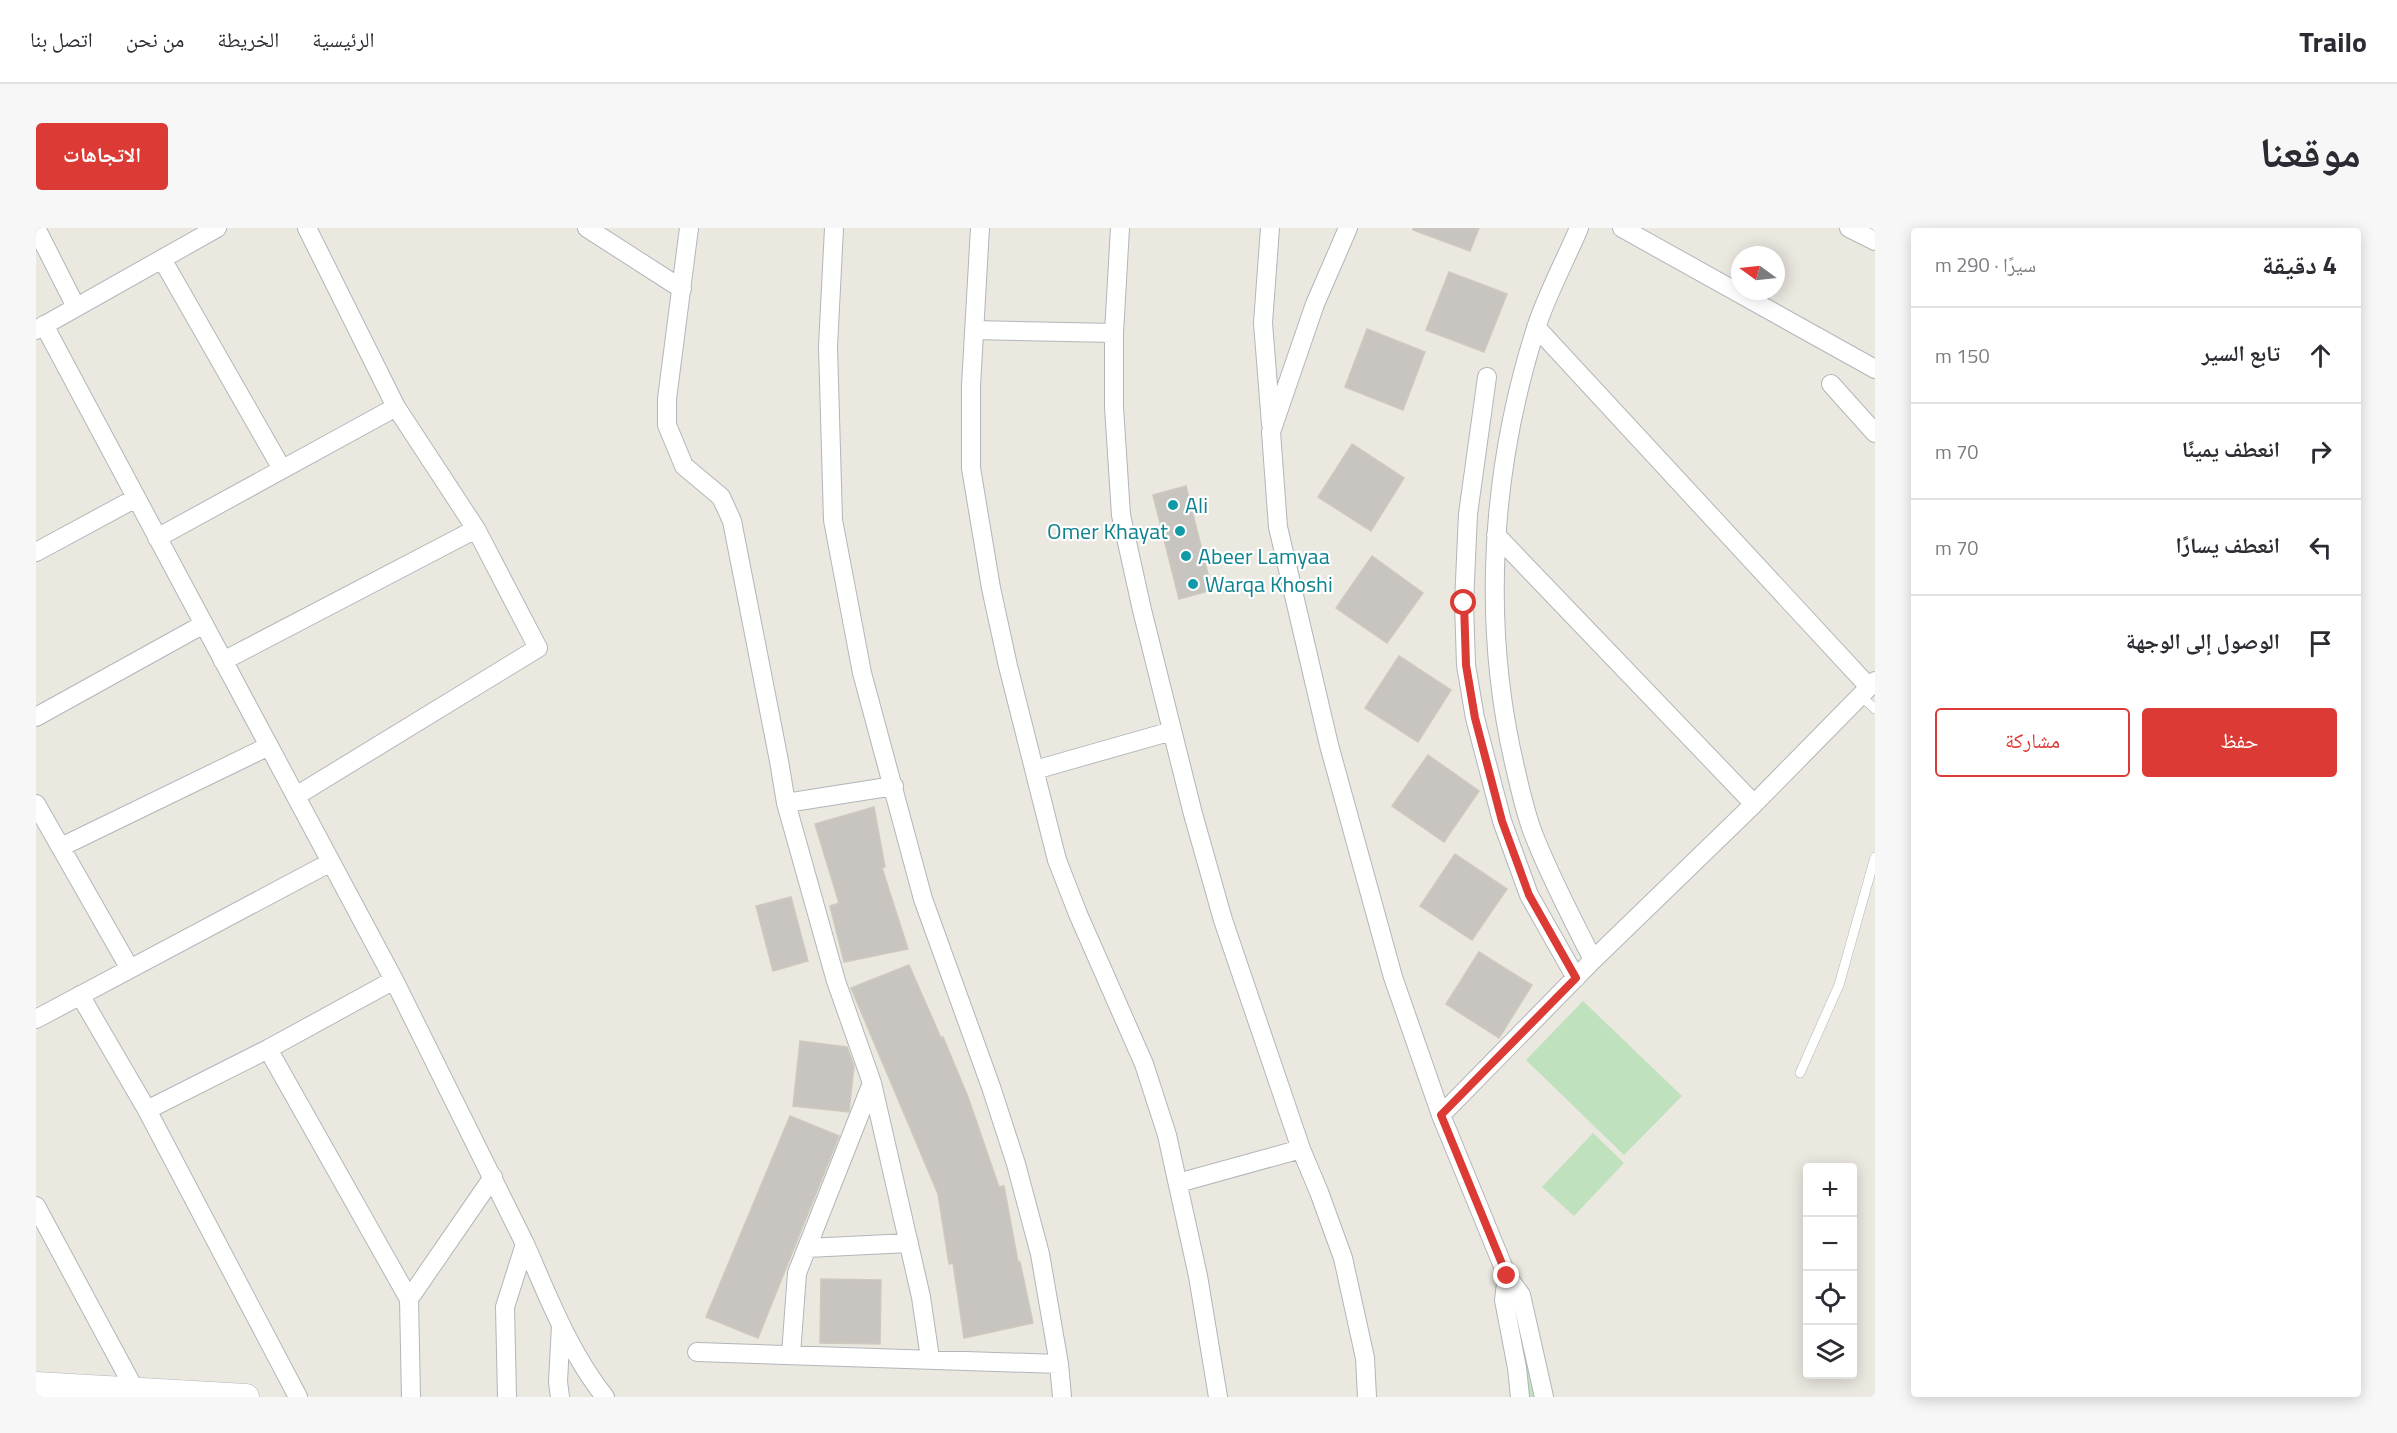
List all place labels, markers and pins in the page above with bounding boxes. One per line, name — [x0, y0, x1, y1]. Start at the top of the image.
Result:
place label: Ali — [1185, 488, 1208, 522]
marker: Ali — [1166, 498, 1180, 512]
place label: Omer Khayat — [1047, 514, 1168, 548]
marker: Omer Khayat — [1173, 524, 1187, 538]
place label: Abeer Lamyaa — [1198, 539, 1330, 573]
marker: Abeer Lamyaa — [1179, 549, 1193, 563]
place label: Warqa Khoshi — [1205, 567, 1333, 601]
marker: Warqa Khoshi — [1186, 577, 1200, 591]

